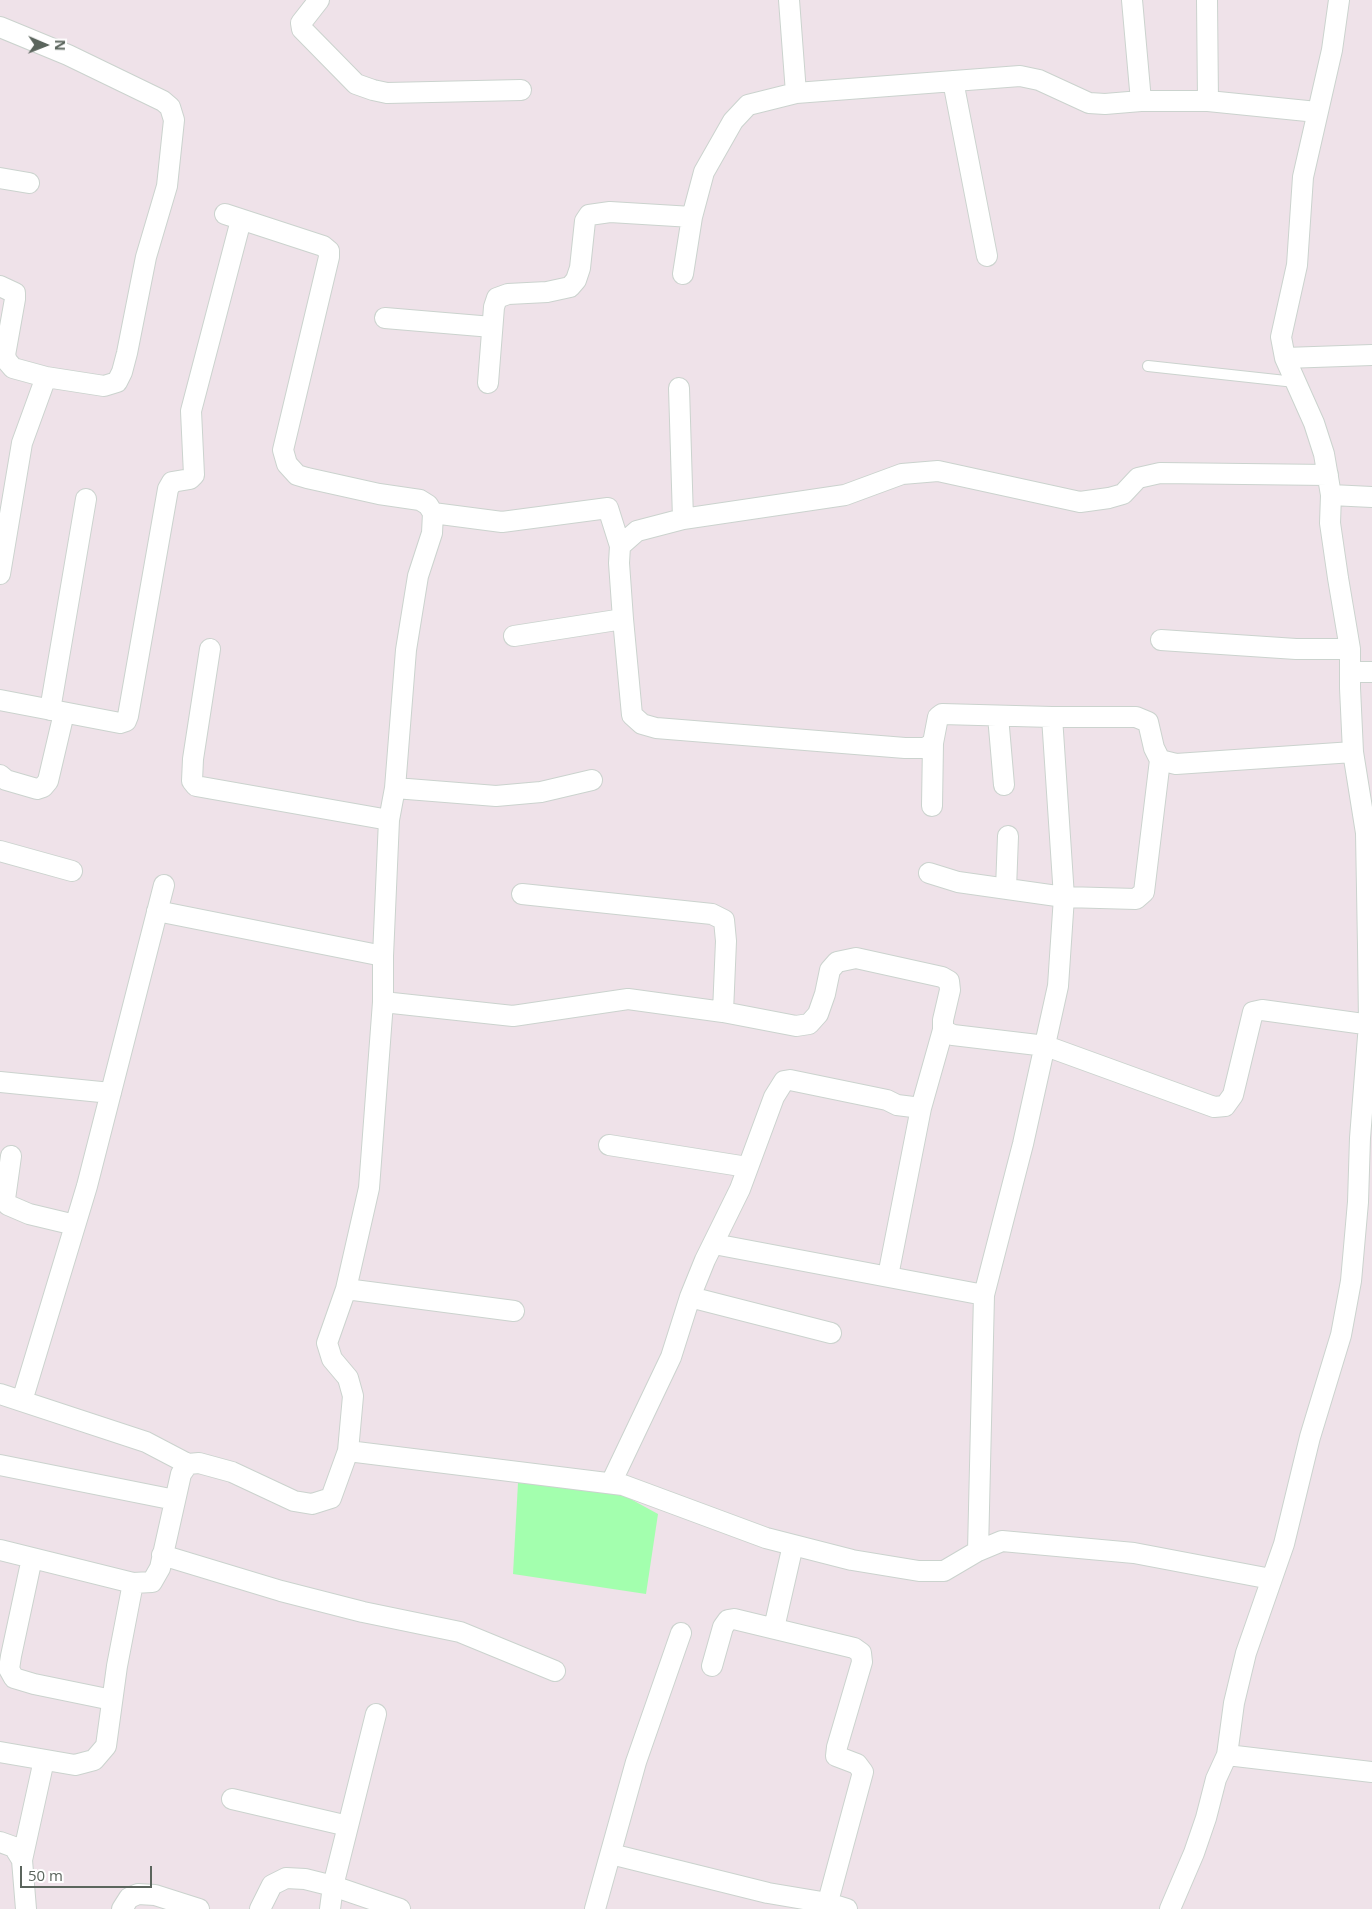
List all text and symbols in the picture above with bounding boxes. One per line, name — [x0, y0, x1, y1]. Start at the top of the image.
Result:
north arrow — [20, 20, 70, 70]
text: N — [51, 39, 70, 51]
scale bar — [22, 1856, 155, 1888]
text: 50 m — [28, 1865, 63, 1885]

